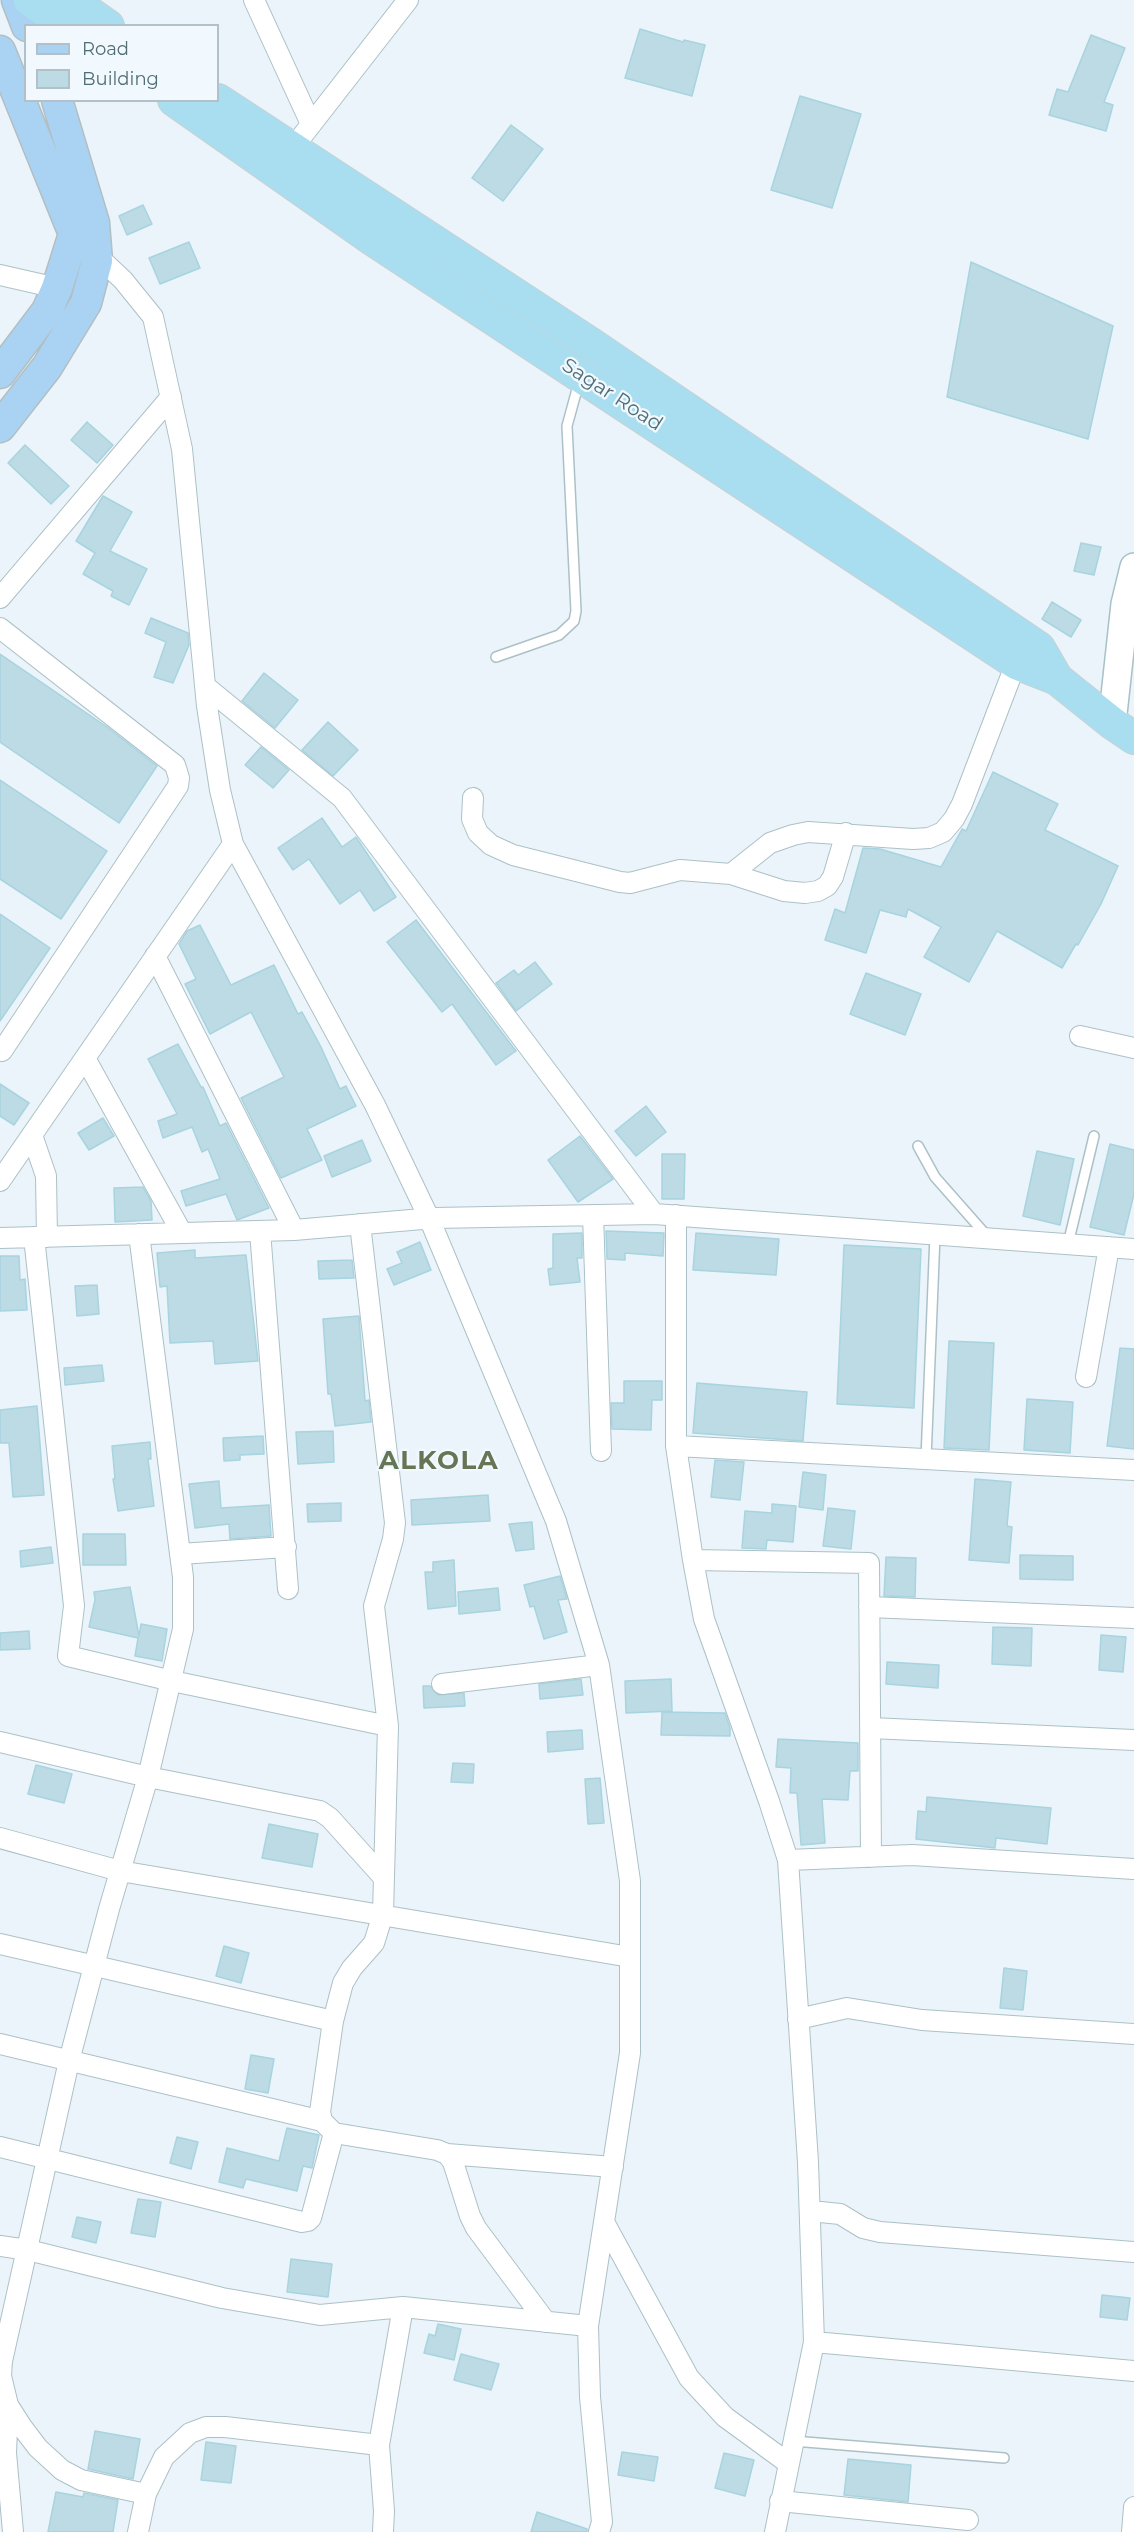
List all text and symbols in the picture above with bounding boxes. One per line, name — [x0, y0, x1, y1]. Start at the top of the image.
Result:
legend — [24, 24, 219, 102]
text: Road — [82, 38, 129, 60]
text: Building — [82, 68, 159, 90]
street label: Sagar Road — [557, 354, 667, 436]
district label: ALKOLA — [379, 1445, 499, 1477]

